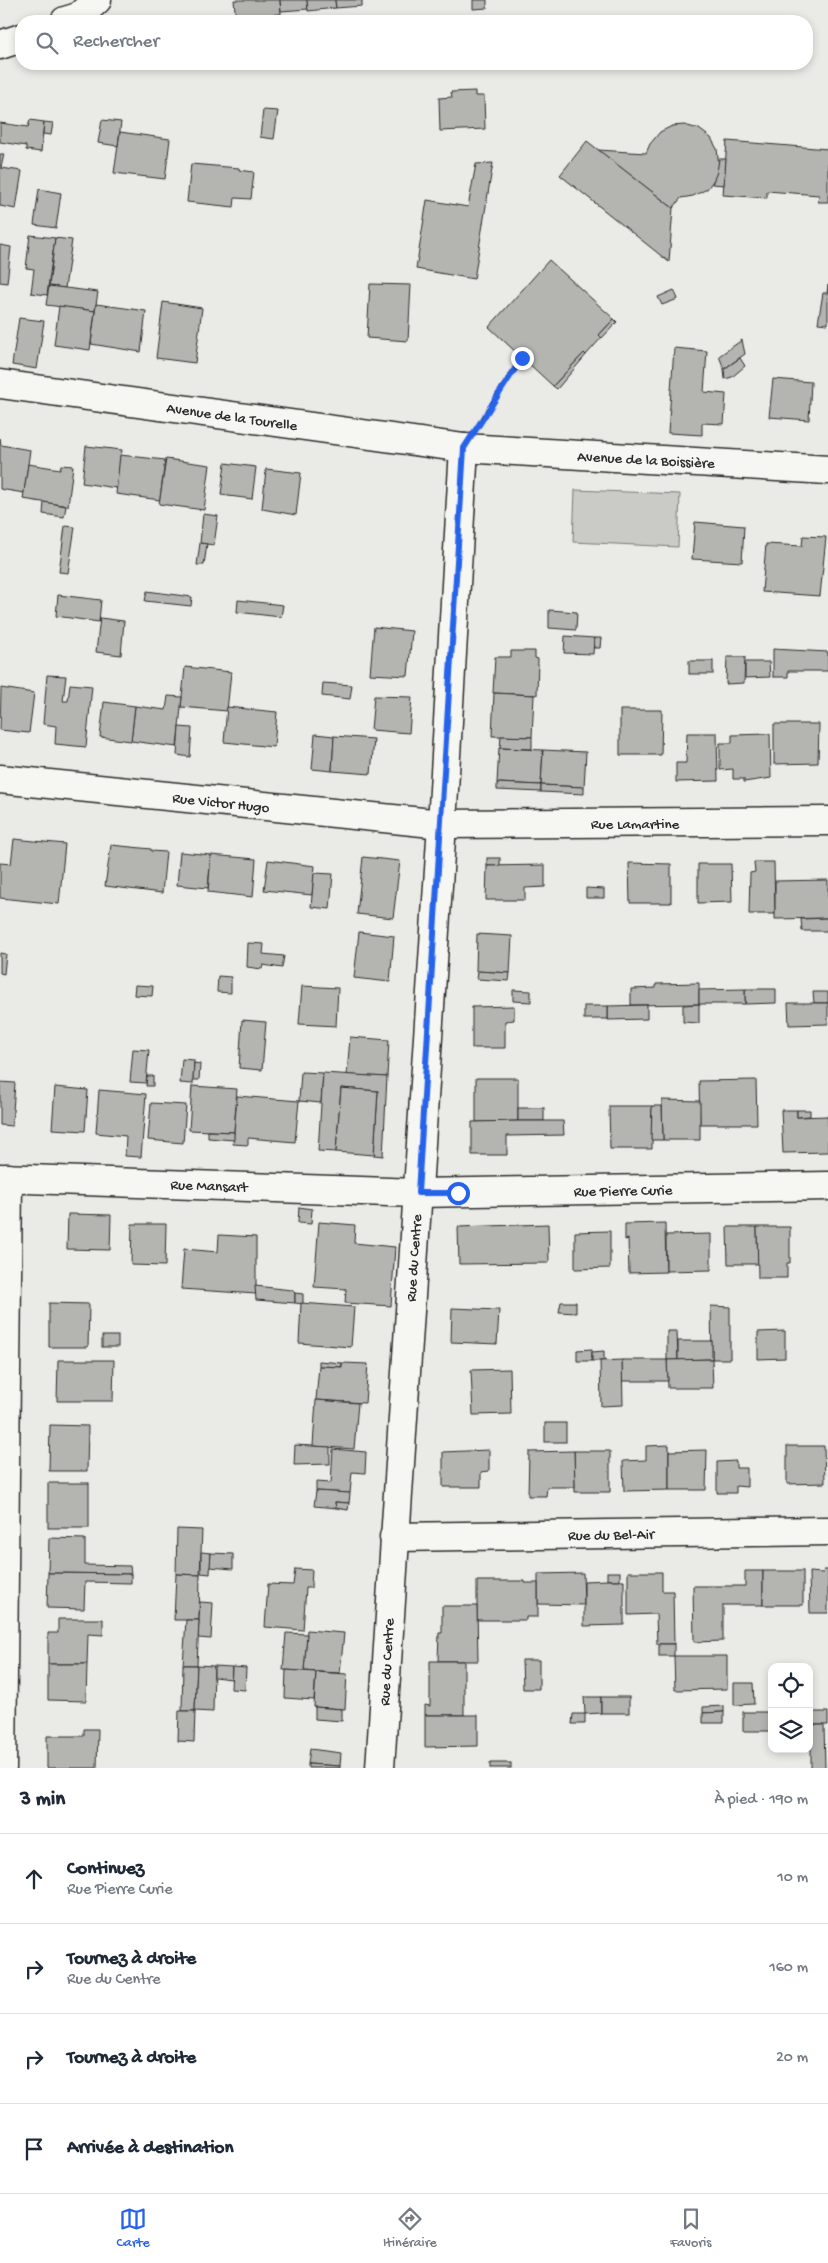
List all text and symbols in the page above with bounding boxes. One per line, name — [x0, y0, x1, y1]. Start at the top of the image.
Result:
search box — [15, 15, 813, 70]
icon: search — [33, 29, 61, 57]
text: Rechercher — [73, 31, 159, 54]
route end — [511, 347, 534, 370]
street label: Avenue de la Tourelle — [165, 400, 299, 436]
street label: Avenue de la Boissière — [577, 448, 715, 474]
street label: Rue Victor Hugo — [171, 790, 270, 818]
street label: Rue Lamartine — [591, 816, 680, 834]
street label: Rue Mansart — [170, 1177, 250, 1197]
route start — [447, 1182, 470, 1205]
street label: Rue Pierre Curie — [573, 1182, 673, 1202]
street label: Rue du Centre — [403, 1213, 427, 1303]
street label: Rue du Bel-Air — [568, 1526, 656, 1546]
street label: Rue du Centre — [377, 1618, 399, 1706]
map controls — [768, 1663, 813, 1753]
button: locate — [768, 1663, 813, 1708]
button: layers — [768, 1708, 813, 1753]
text: 3 min — [20, 1788, 65, 1813]
text: À pied · 190 m — [714, 1791, 808, 1810]
text: Continuez — [67, 1858, 144, 1881]
icon: ahead — [20, 1865, 48, 1893]
text: 10 m — [777, 1869, 808, 1888]
text: Rue Pierre Curie — [67, 1881, 172, 1900]
text: Tournez à droite — [67, 1948, 196, 1971]
icon: right — [20, 1955, 48, 1983]
text: 160 m — [769, 1959, 808, 1978]
text: Rue du Centre — [67, 1971, 161, 1990]
icon: right — [20, 2045, 48, 2073]
text: Tournez à droite — [67, 2047, 196, 2070]
text: 20 m — [776, 2049, 808, 2068]
icon: arrive — [20, 2135, 48, 2163]
text: Arrivée à destination — [67, 2137, 233, 2160]
tab: Carte — [117, 2205, 150, 2252]
tab: Itinéraire — [383, 2205, 437, 2252]
tab: Favoris — [670, 2205, 711, 2252]

